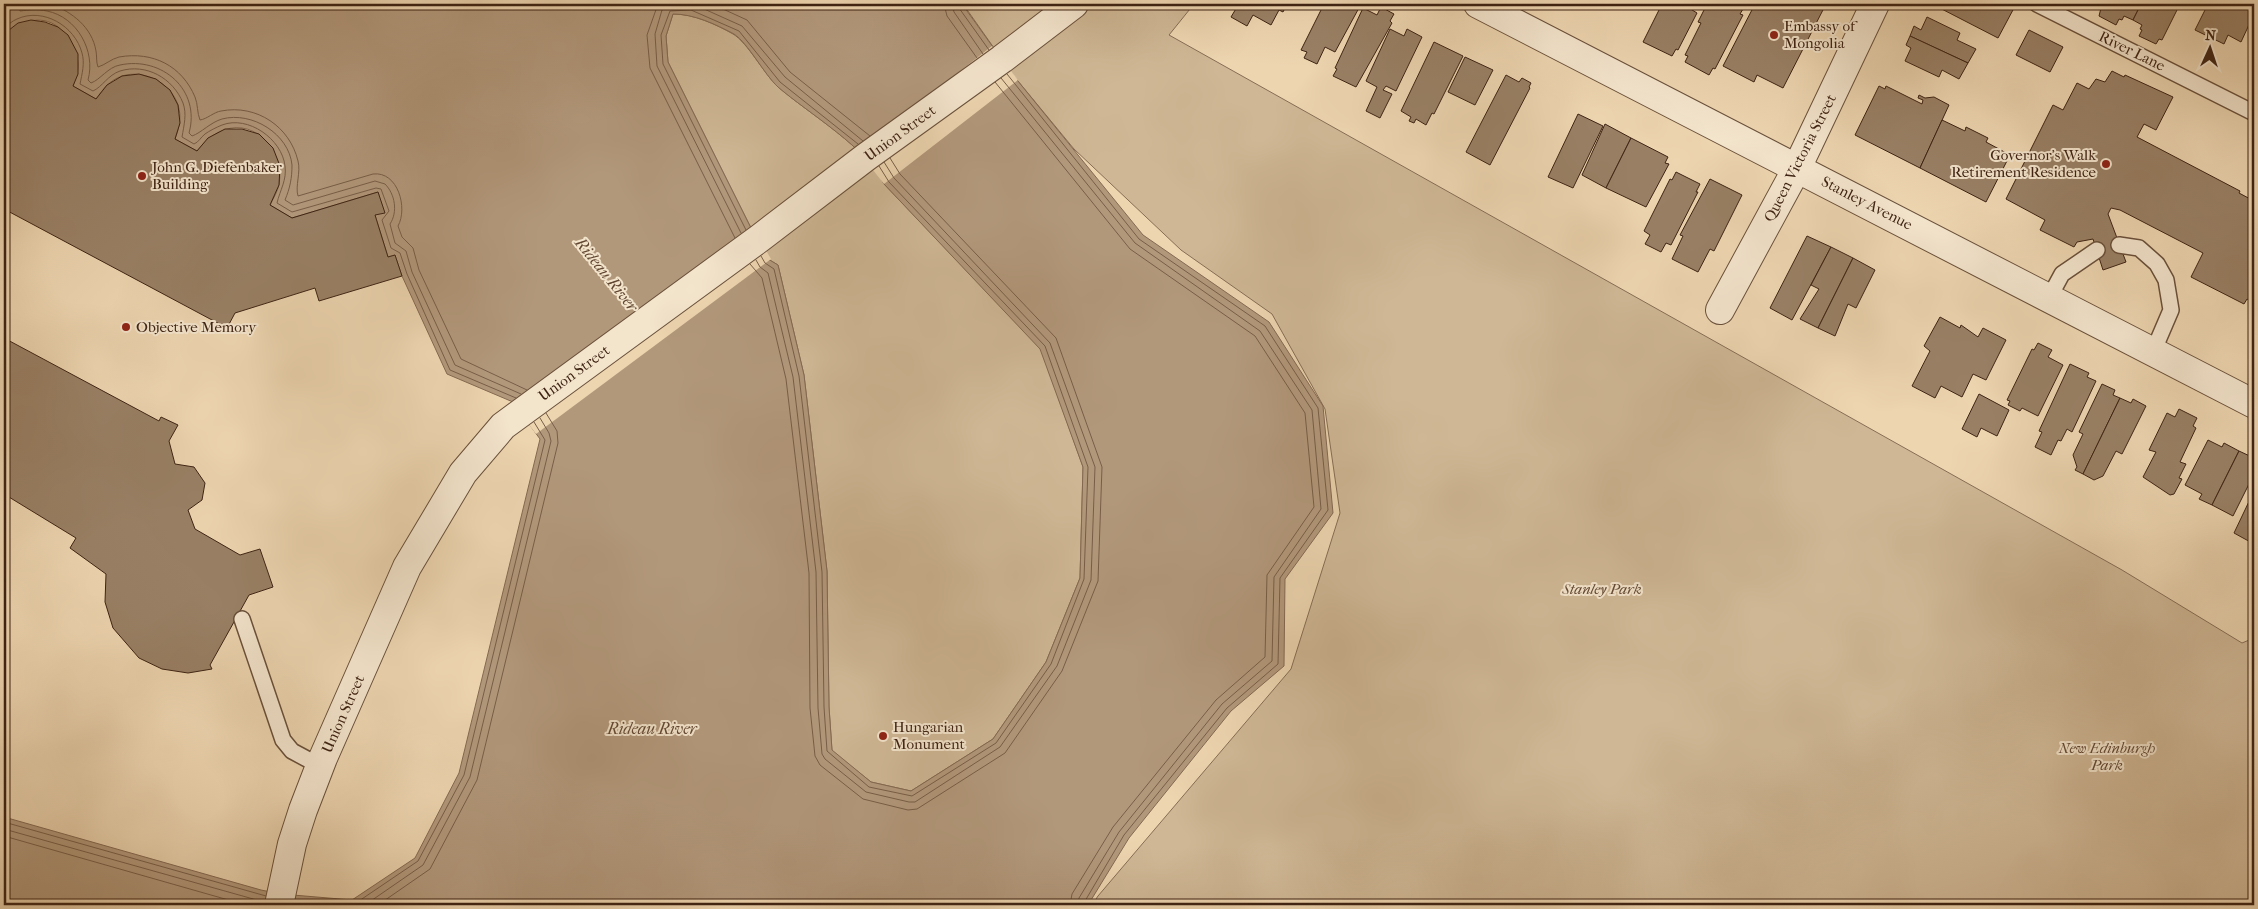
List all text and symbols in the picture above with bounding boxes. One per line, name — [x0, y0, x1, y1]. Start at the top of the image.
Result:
place label: Embassy of Mongolia — [1784, 17, 1858, 52]
north arrow — [2186, 22, 2236, 72]
street label: River Lane — [2096, 27, 2169, 75]
text: N — [2205, 27, 2217, 44]
marker: Embassy of Mongolia — [1768, 29, 1780, 41]
street label: Queen Victoria Street — [1760, 91, 1840, 225]
street label: Union Street — [861, 101, 940, 165]
place label: Governor's Walk Retirement Residence — [1951, 146, 2097, 181]
place label: John G. Diefenbaker Building — [151, 158, 283, 193]
marker: Governor's Walk Retirement Residence — [2100, 158, 2112, 170]
marker: John G. Diefenbaker Building — [136, 170, 148, 182]
street label: Stanley Avenue — [1819, 172, 1916, 234]
water label: Rideau River — [570, 233, 643, 317]
place label: Objective Memory — [136, 318, 257, 336]
marker: Objective Memory — [120, 321, 132, 333]
street label: Union Street — [535, 341, 614, 405]
park label: Stanley Park — [1561, 580, 1642, 598]
street label: Union Street — [318, 672, 369, 756]
place label: Hungarian Monument — [893, 718, 965, 753]
water label: Rideau River — [606, 719, 699, 738]
marker: Hungarian Monument — [877, 730, 889, 742]
park label: New Edinburgh Park — [2058, 739, 2155, 774]

